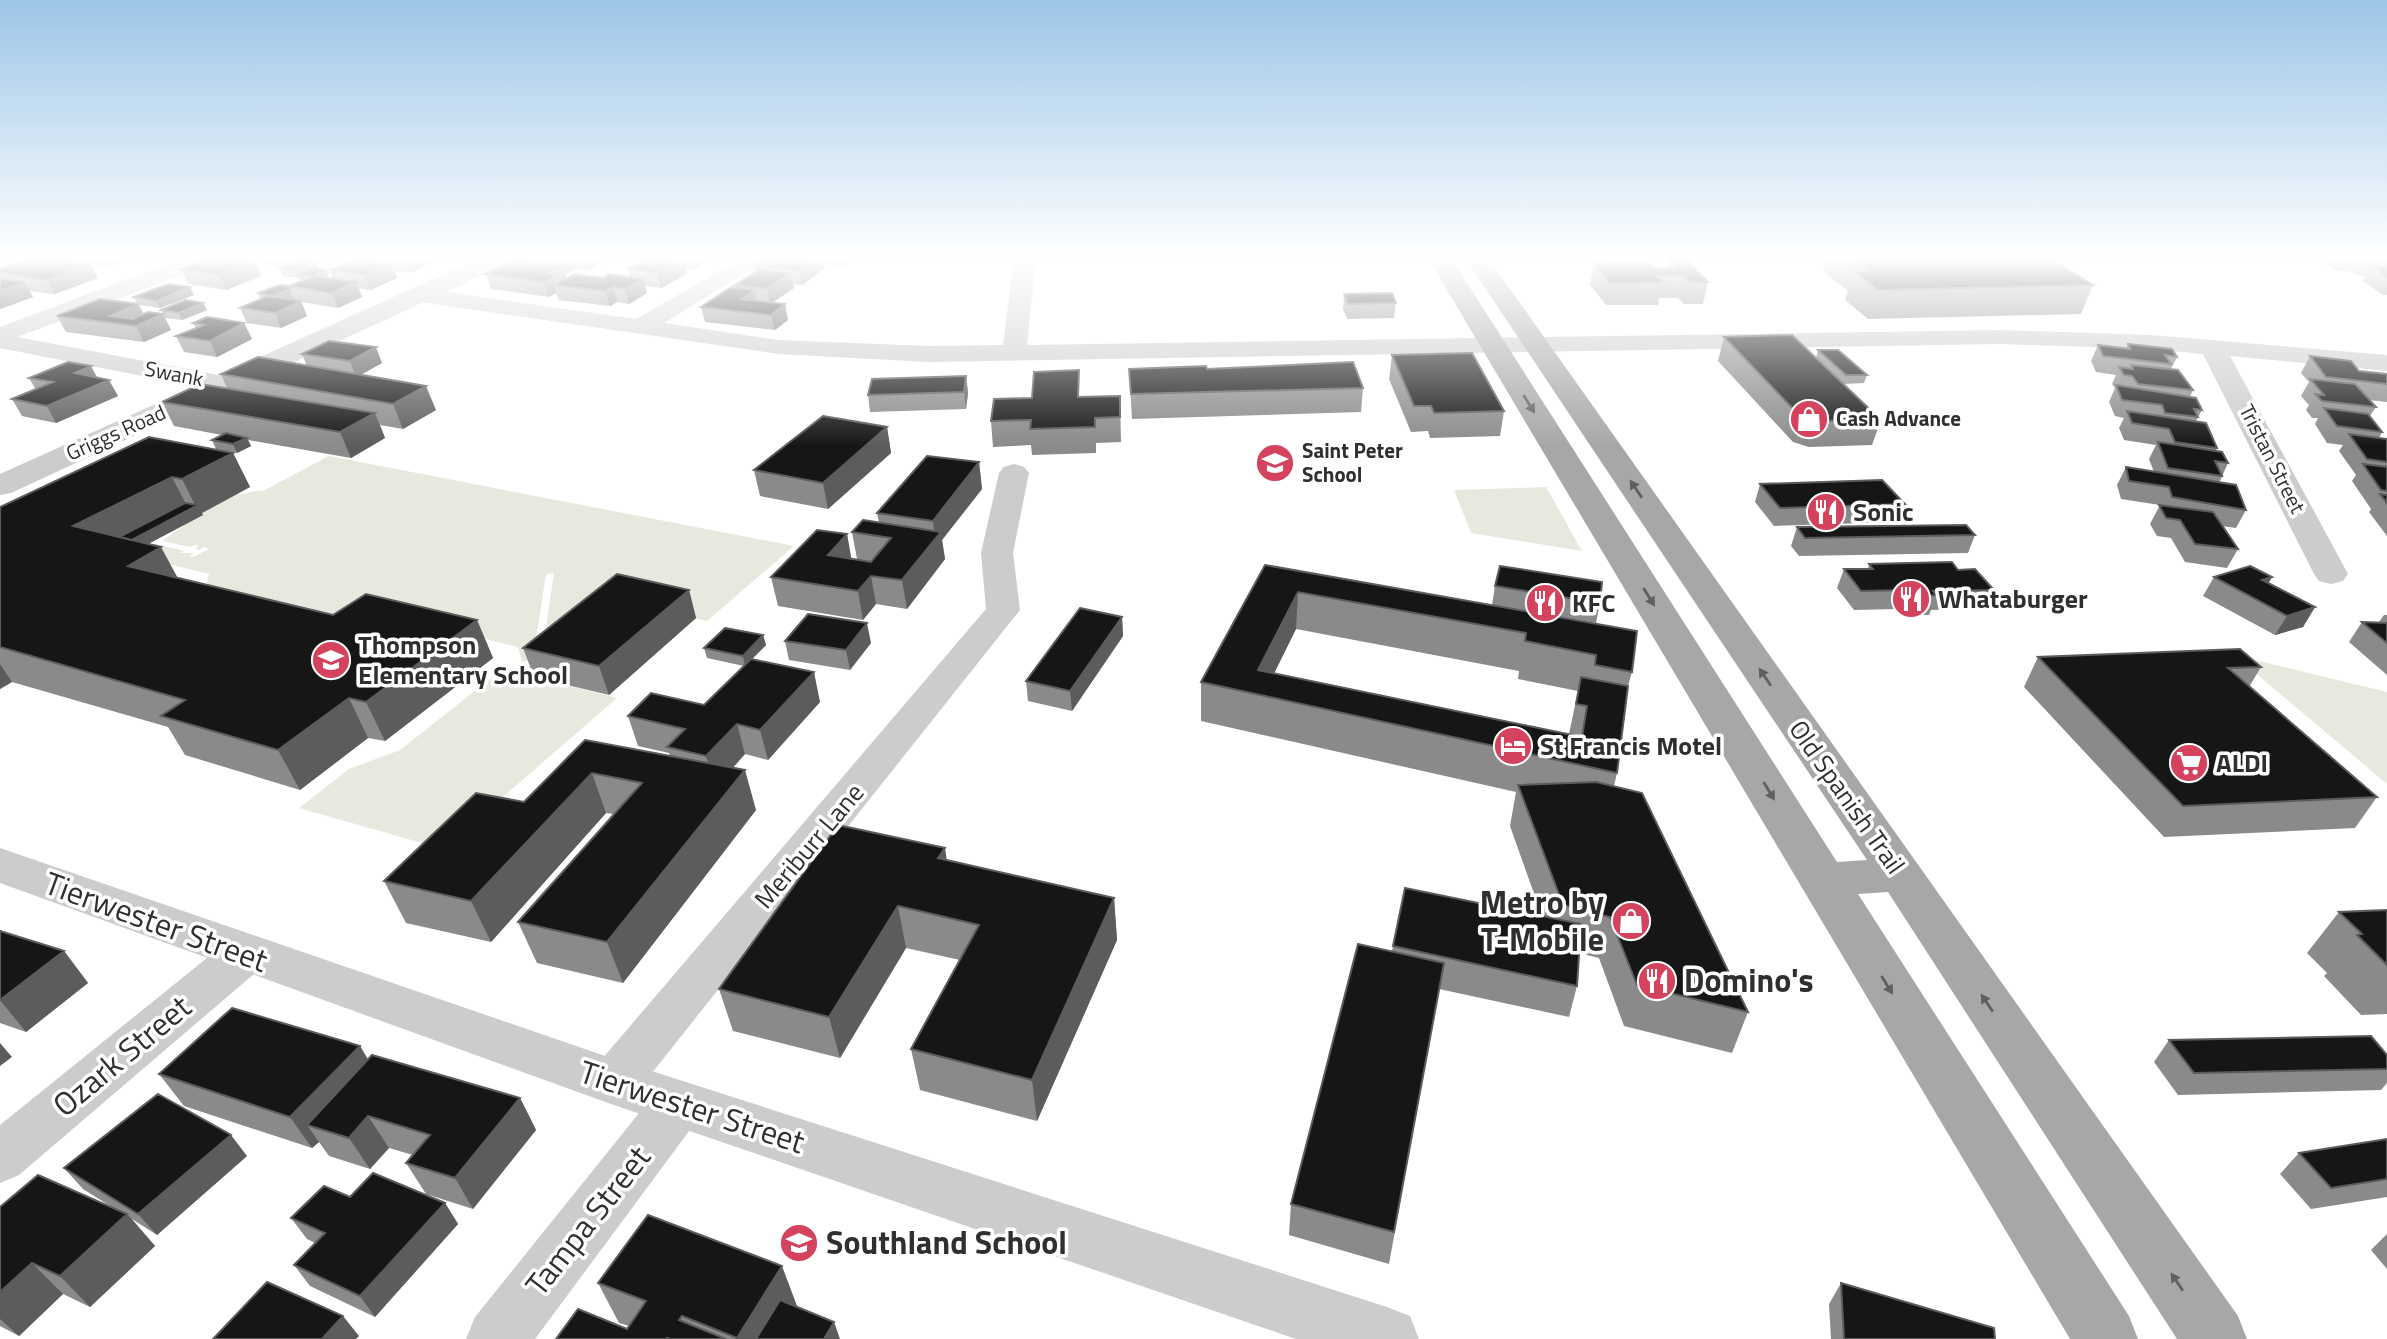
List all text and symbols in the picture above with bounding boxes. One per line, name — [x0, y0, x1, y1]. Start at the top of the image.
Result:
street label: Swank — [142, 352, 206, 394]
one-way arrow — [1522, 394, 1535, 413]
street label: Griggs Road — [61, 396, 171, 468]
shop icon: Cash Advance — [1788, 398, 1830, 440]
street label: Tristan Street — [2232, 398, 2314, 519]
place label: Cash Advance — [1836, 402, 1961, 434]
place label: Saint Peter School — [1302, 434, 1403, 490]
school or university icon: Saint Peter School — [1254, 442, 1296, 484]
one-way arrow — [1630, 480, 1643, 499]
restaurant icon: Sonic — [1805, 491, 1847, 533]
place label: Sonic — [1853, 492, 1914, 531]
restaurant icon: Whataburger — [1890, 578, 1932, 620]
place label: Whataburger — [1938, 579, 2088, 618]
restaurant icon: KFC — [1524, 582, 1566, 624]
place label: KFC — [1572, 583, 1615, 622]
one-way arrow — [1642, 588, 1655, 607]
place label: Thompson Elementary School — [358, 625, 568, 694]
school or university icon: Thompson Elementary School — [310, 639, 352, 681]
one-way arrow — [1758, 667, 1771, 687]
street label: Old Spanish Trail — [1780, 712, 1915, 882]
hotel icon: St Francis Motel — [1492, 725, 1534, 767]
place label: St Francis Motel — [1540, 726, 1722, 765]
supermarket icon: ALDI — [2168, 742, 2210, 784]
place label: ALDI — [2216, 743, 2268, 782]
street label: Meriburr Lane — [744, 774, 873, 917]
one-way arrow — [1762, 781, 1775, 800]
street label: Tierwester Street — [38, 858, 275, 984]
place label: Metro by T-Mobile — [1480, 878, 1604, 963]
shop icon: Metro by T-Mobile — [1610, 900, 1652, 942]
place label: Domino's — [1684, 956, 1814, 1004]
restaurant icon: Domino's — [1636, 960, 1678, 1002]
one-way arrow — [1881, 975, 1894, 994]
street label: Ozark Street — [42, 983, 201, 1128]
one-way arrow — [1981, 993, 1994, 1013]
street label: Tierwester Street — [573, 1047, 811, 1165]
street label: Tampa Street — [513, 1135, 661, 1306]
place label: Southland School — [826, 1218, 1067, 1266]
school or university icon: Southland School — [778, 1222, 820, 1264]
one-way arrow — [2171, 1273, 2184, 1292]

